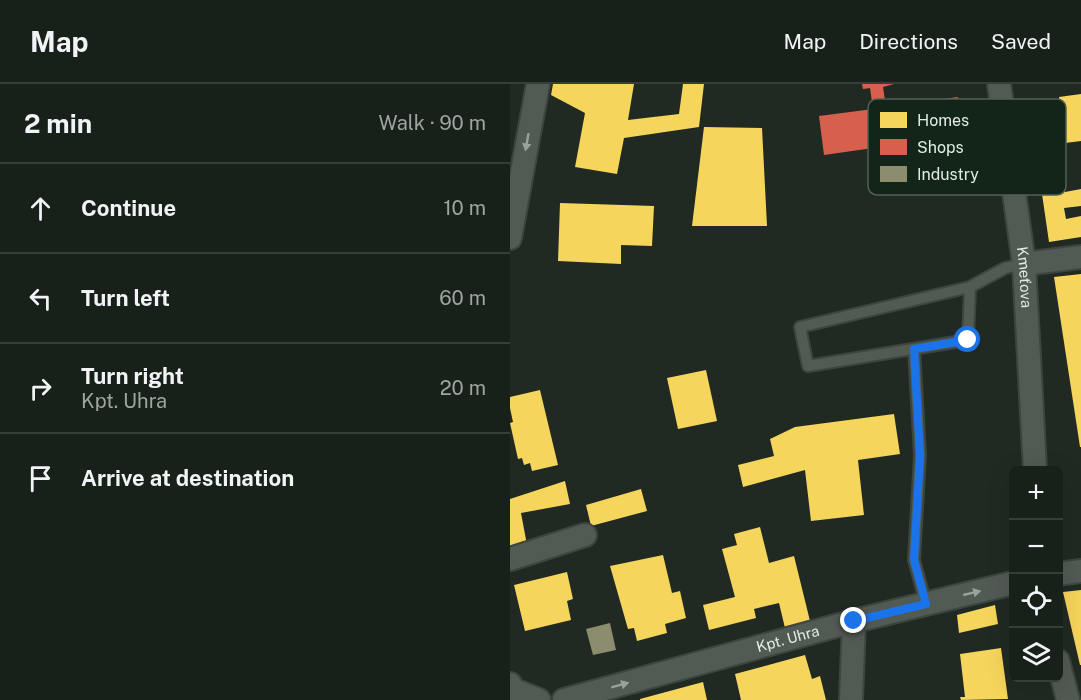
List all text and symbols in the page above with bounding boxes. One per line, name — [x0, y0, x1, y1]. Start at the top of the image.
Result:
text: Map — [30, 25, 89, 58]
text: Map — [784, 29, 826, 54]
text: Directions — [859, 29, 958, 54]
text: Saved — [991, 29, 1051, 54]
legend — [868, 99, 1066, 195]
text: 2 min — [24, 108, 92, 139]
text: Walk · 90 m — [379, 111, 486, 135]
text: Homes — [917, 111, 969, 130]
one-way arrow — [523, 132, 532, 151]
text: Shops — [917, 138, 964, 157]
text: Industry — [917, 165, 979, 184]
icon: ahead — [24, 192, 57, 225]
text: Continue — [81, 195, 176, 221]
text: 10 m — [443, 196, 486, 220]
street label: Kmeťova — [1014, 245, 1035, 308]
icon: left — [24, 282, 57, 315]
text: Turn left — [81, 285, 170, 311]
text: 60 m — [439, 286, 486, 310]
route start — [954, 326, 980, 352]
text: Turn right — [81, 363, 184, 389]
icon: right — [24, 372, 57, 405]
text: 20 m — [440, 376, 486, 400]
text: Kpt. Uhra — [81, 389, 167, 413]
icon: arrive — [24, 462, 57, 495]
text: Arrive at destination — [81, 465, 294, 491]
map controls — [1009, 466, 1063, 682]
button: + — [1009, 466, 1063, 520]
button: − — [1009, 520, 1063, 574]
button: locate — [1009, 574, 1063, 628]
one-way arrow — [962, 587, 981, 597]
route end — [840, 607, 866, 633]
street label: Kpt. Uhra — [754, 622, 821, 655]
button: layers — [1009, 628, 1063, 682]
one-way arrow — [611, 679, 630, 689]

